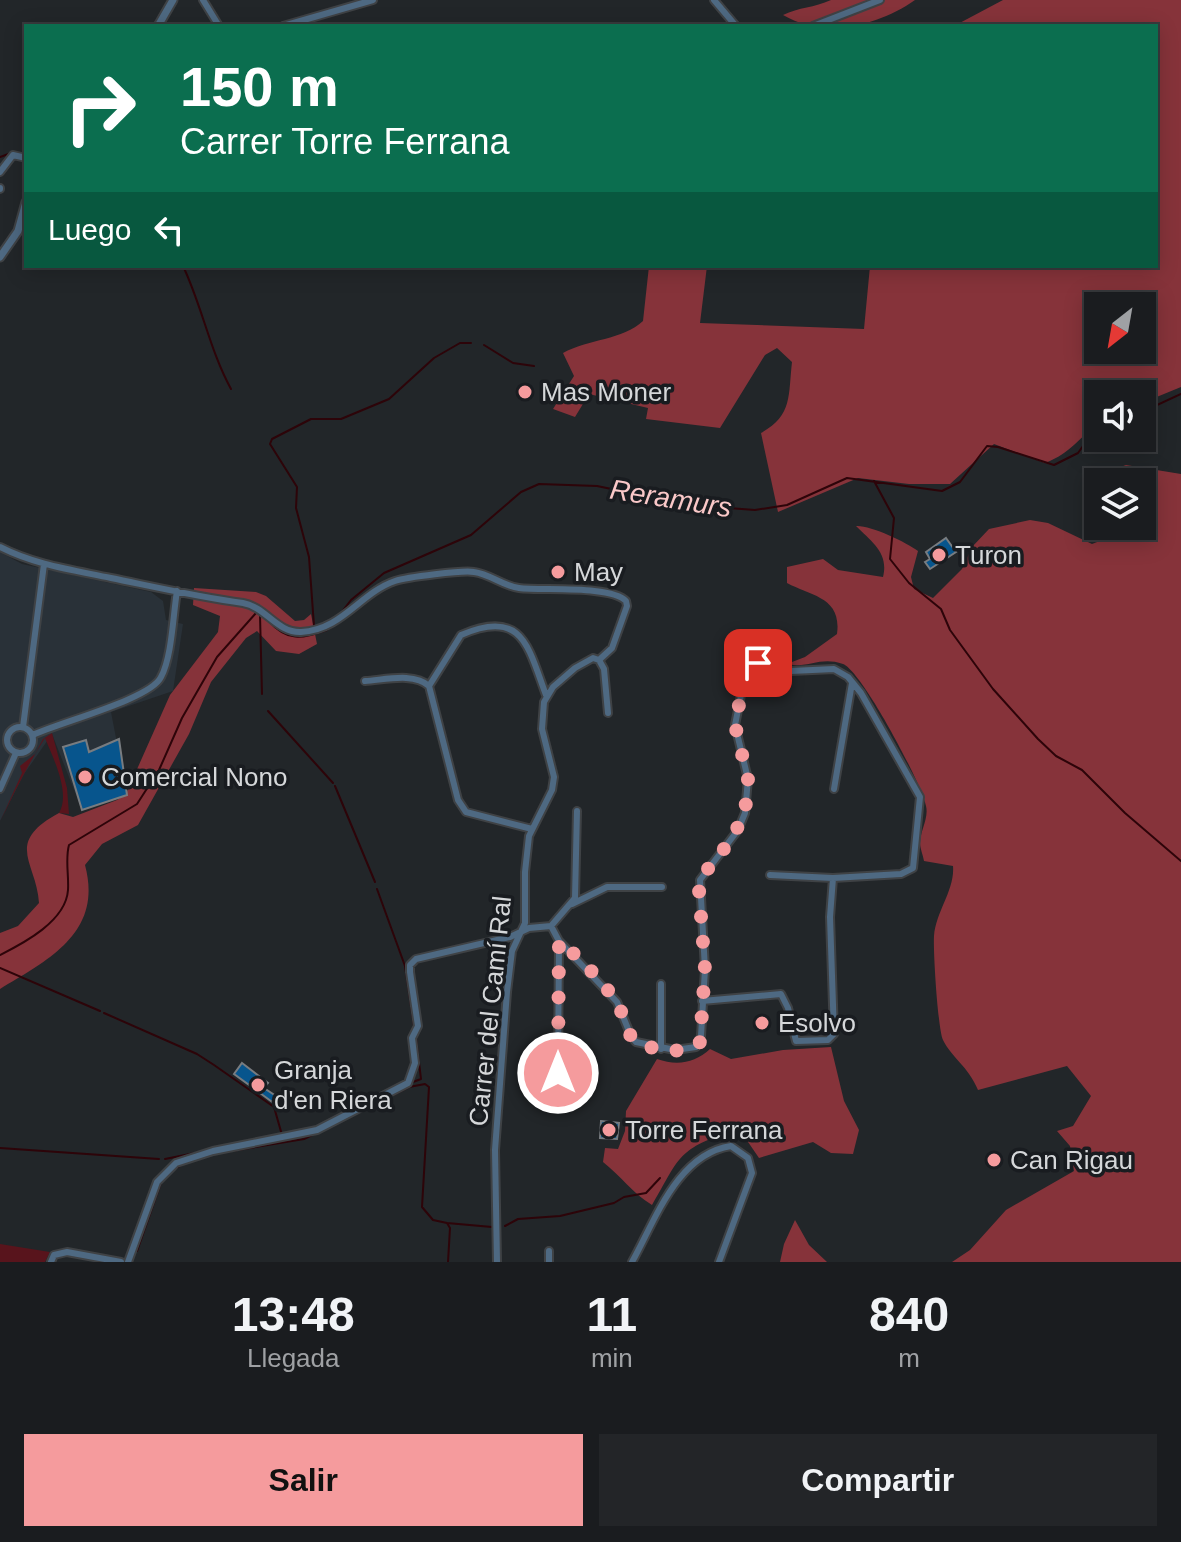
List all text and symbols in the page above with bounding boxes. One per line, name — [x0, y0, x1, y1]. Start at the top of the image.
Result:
text: 150 m — [180, 55, 339, 118]
icon: right — [48, 56, 152, 160]
text: Carrer Torre Ferrana — [180, 121, 509, 162]
icon: left — [147, 208, 191, 252]
text: Luego — [48, 213, 131, 246]
north arrow — [1084, 292, 1156, 364]
map controls — [1084, 292, 1156, 540]
place label: Mas Moner — [541, 377, 671, 407]
button: sound — [1084, 380, 1156, 452]
marker: Mas Moner — [516, 383, 534, 401]
button: layers — [1084, 468, 1156, 540]
water label: Reramurs — [608, 474, 734, 523]
place label: Turon — [955, 540, 1022, 570]
marker: Turon — [930, 546, 948, 564]
place label: May — [574, 557, 623, 587]
marker: May — [549, 563, 567, 581]
pin — [724, 629, 792, 697]
icon: arrive — [736, 641, 780, 685]
place label: Comercial Nono — [101, 762, 287, 792]
marker: Comercial Nono — [76, 768, 94, 786]
street label: Carrer del Camí Ral — [463, 894, 517, 1128]
place label: Esolvo — [778, 1008, 856, 1038]
marker: Esolvo — [753, 1014, 771, 1032]
position arrow — [516, 1031, 600, 1115]
place label: Granja d'en Riera — [274, 1055, 392, 1115]
marker: Granja d'en Riera — [249, 1076, 267, 1094]
place label: Torre Ferrana — [625, 1115, 783, 1145]
marker: Torre Ferrana — [600, 1121, 618, 1139]
place label: Can Rigau — [1010, 1145, 1133, 1175]
marker: Can Rigau — [985, 1151, 1003, 1169]
text: 13:48 — [232, 1288, 355, 1341]
text: 11 — [586, 1288, 637, 1341]
text: 840 — [869, 1288, 949, 1341]
text: Llegada — [247, 1343, 340, 1373]
text: min — [591, 1343, 633, 1373]
text: m — [898, 1343, 920, 1373]
button: Salir — [24, 1434, 583, 1526]
button: Compartir — [599, 1434, 1157, 1526]

